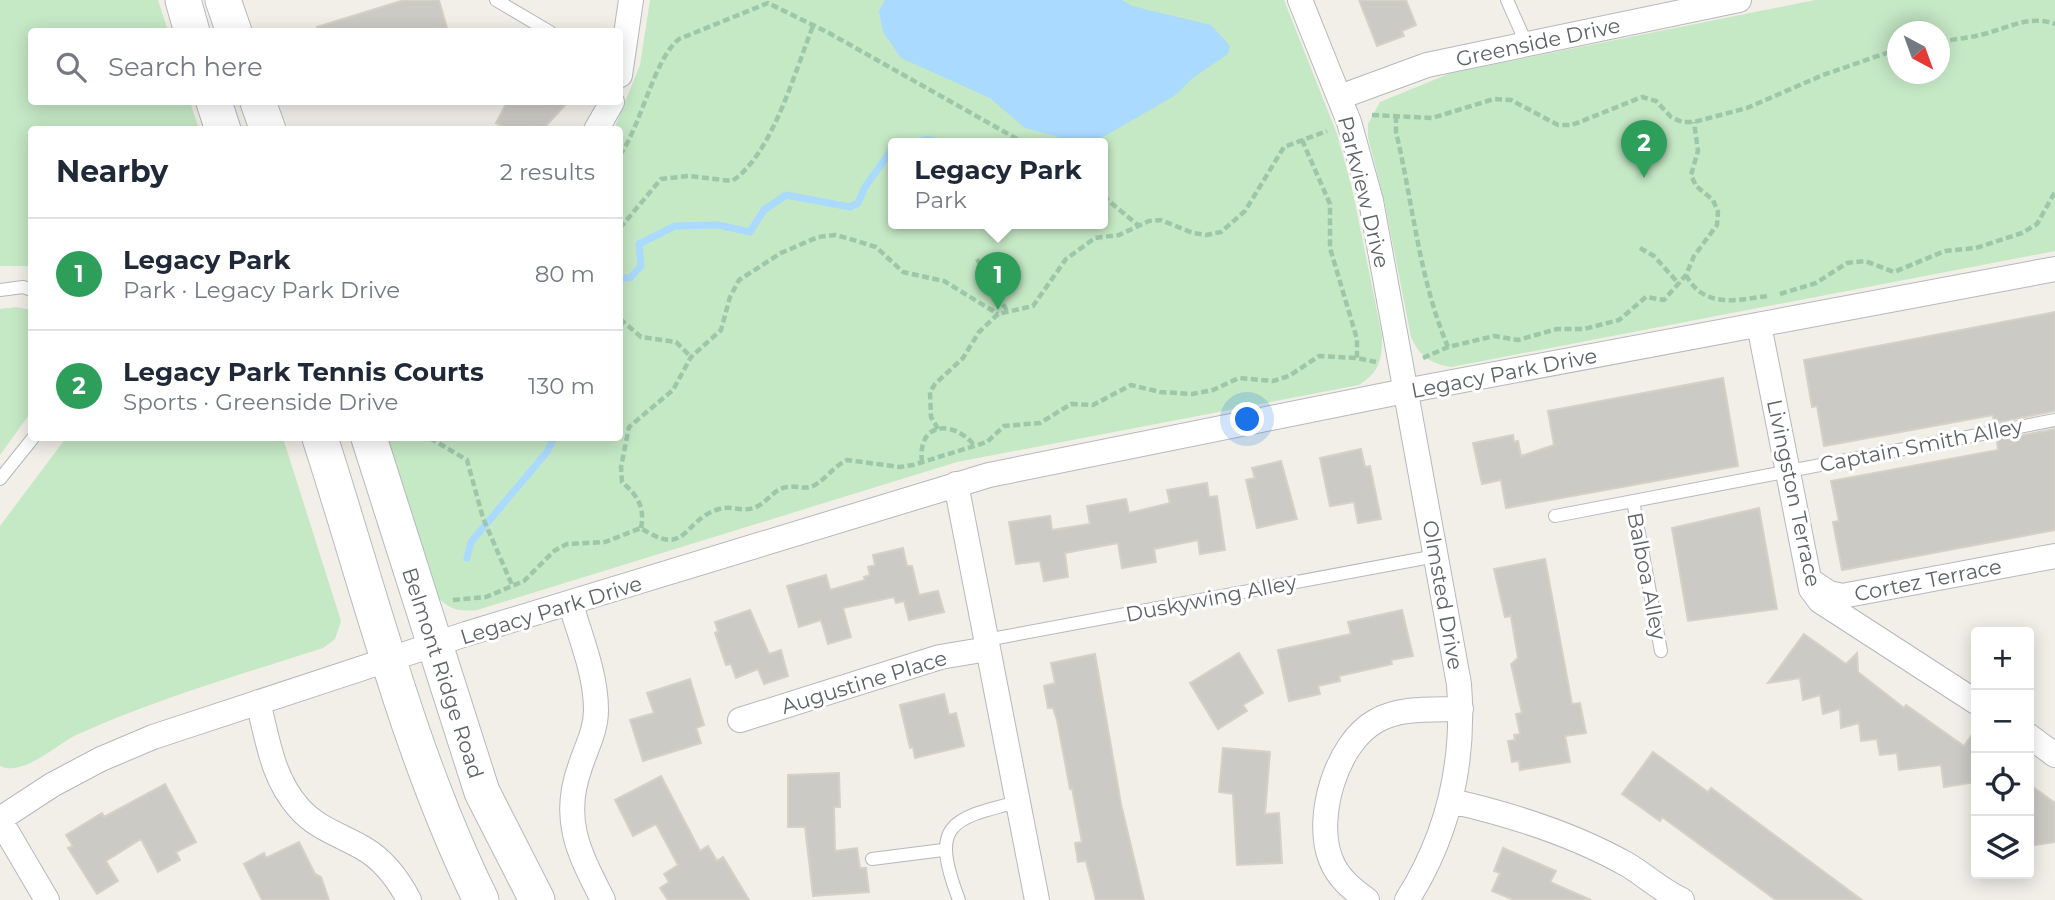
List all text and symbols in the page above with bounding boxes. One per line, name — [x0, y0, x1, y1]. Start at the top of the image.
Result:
street label: Greenside Drive — [1454, 12, 1622, 72]
north arrow — [1887, 21, 1950, 84]
search box — [28, 28, 623, 105]
icon: search — [52, 48, 90, 86]
text: Search here — [108, 51, 263, 83]
street label: Parkview Drive — [1333, 113, 1395, 271]
pin: 2 — [1621, 120, 1667, 178]
popup — [888, 138, 1108, 229]
text: Nearby — [56, 153, 168, 190]
text: Legacy Park — [914, 154, 1082, 186]
text: 2 results — [500, 158, 595, 186]
text: Park — [914, 186, 967, 214]
text: Legacy Park — [123, 244, 290, 276]
pin: 1 — [975, 252, 1021, 310]
text: 1 — [74, 260, 84, 288]
text: 80 m — [535, 260, 595, 288]
text: Park · Legacy Park Drive — [123, 276, 400, 304]
street label: Legacy Park Drive — [1409, 343, 1599, 403]
text: Legacy Park Tennis Courts — [123, 356, 484, 388]
text: 2 — [72, 372, 86, 400]
text: 130 m — [528, 372, 595, 400]
text: Sports · Greenside Drive — [123, 388, 398, 416]
street label: Livingston Terrace — [1762, 397, 1826, 589]
your location — [1230, 402, 1264, 436]
street label: Captain Smith Alley — [1817, 413, 2025, 477]
street label: Balboa Alley — [1622, 510, 1672, 642]
street label: Olmsted Drive — [1418, 518, 1468, 672]
street label: Cortez Terrace — [1852, 553, 2004, 607]
street label: Belmont Ridge Road — [397, 564, 489, 782]
street label: Duskywing Alley — [1123, 569, 1299, 627]
street label: Legacy Park Drive — [457, 570, 645, 650]
map controls — [1971, 627, 2034, 879]
button: + — [1971, 627, 2034, 690]
street label: Augustine Place — [778, 645, 950, 719]
button: − — [1971, 690, 2034, 753]
button: locate — [1971, 753, 2034, 816]
button: layers — [1971, 816, 2034, 879]

